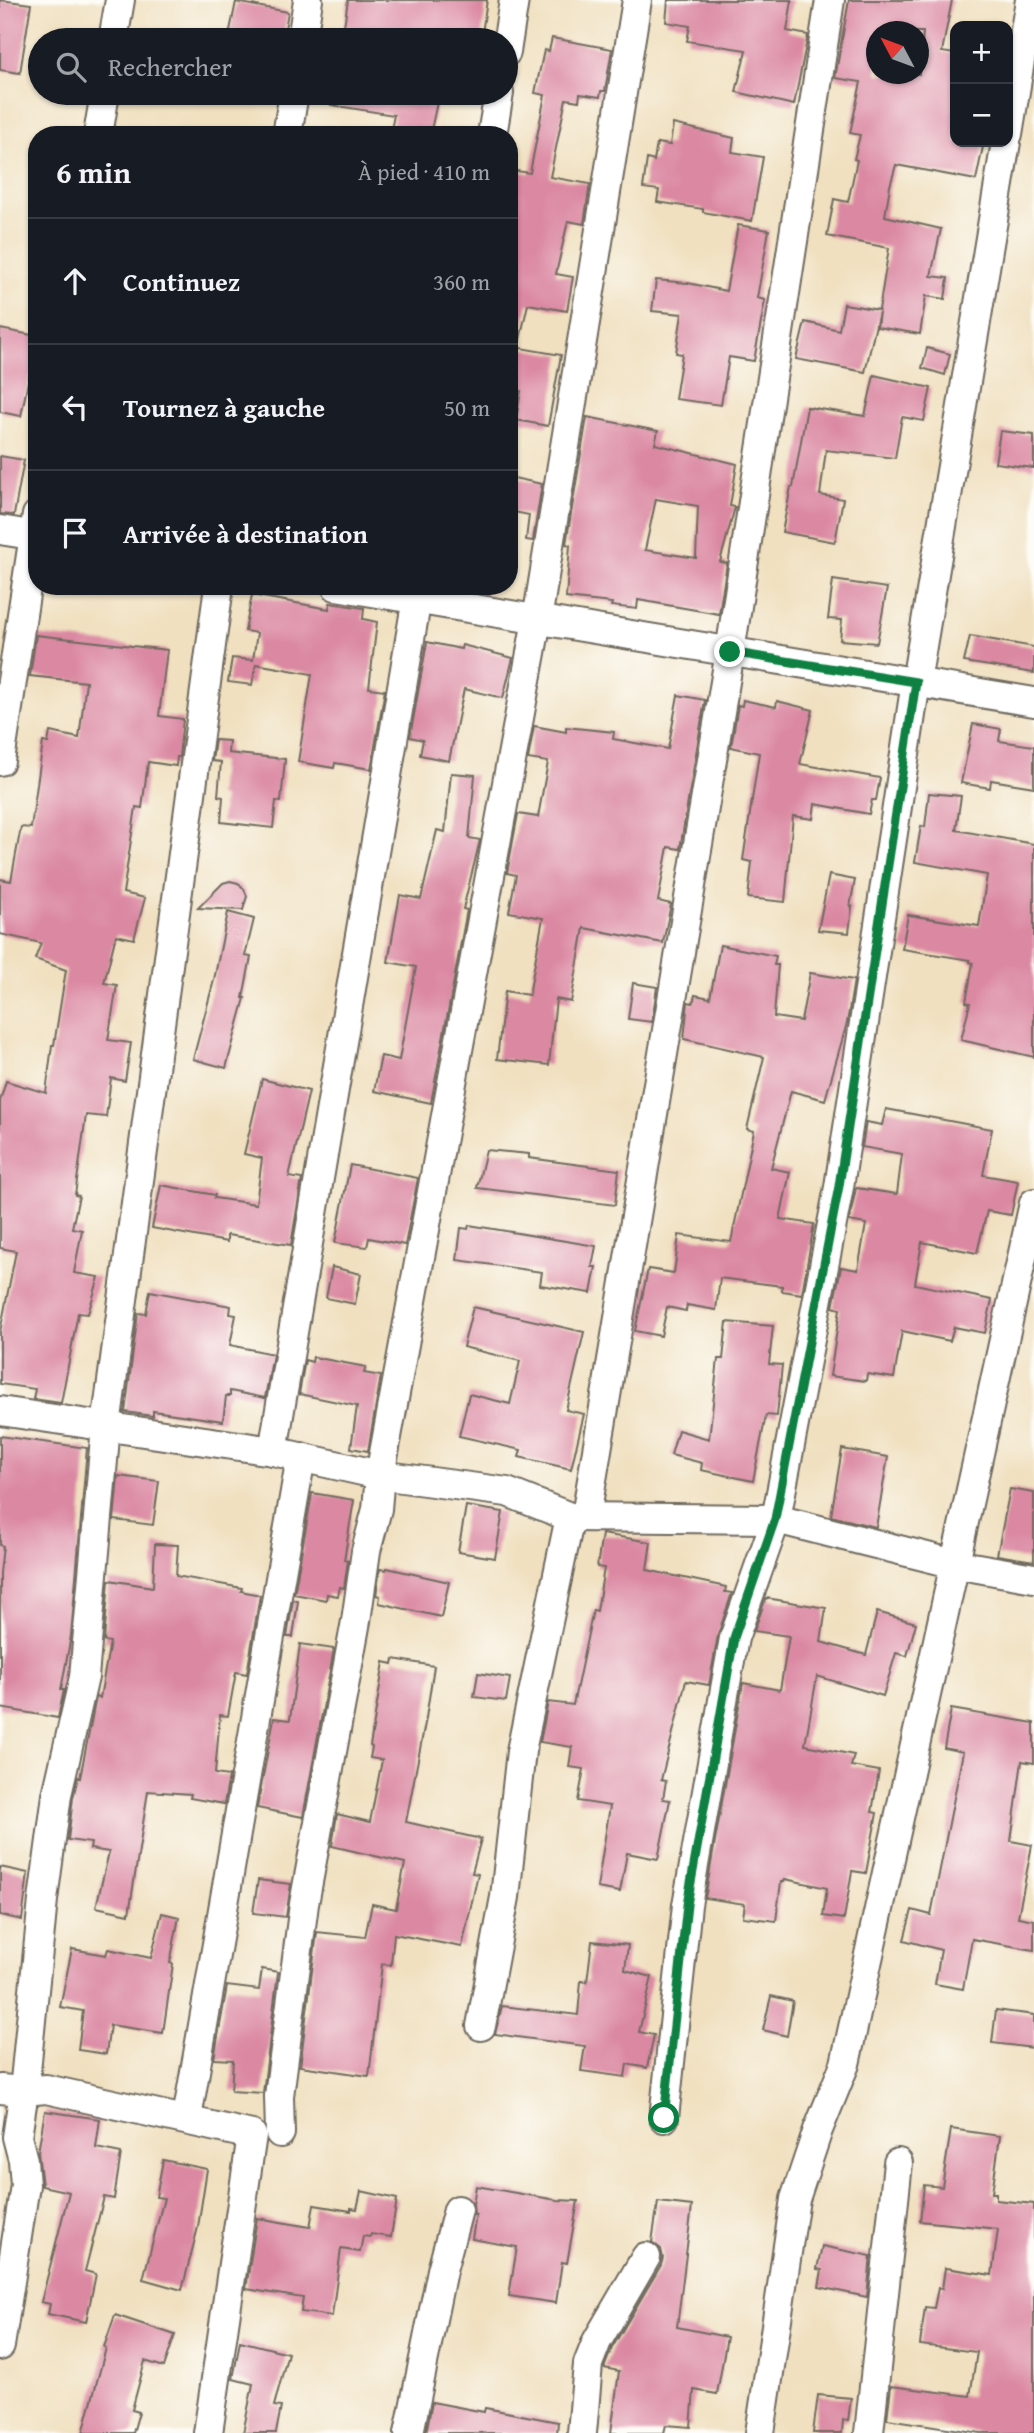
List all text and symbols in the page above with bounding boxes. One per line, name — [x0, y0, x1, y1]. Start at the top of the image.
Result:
north arrow — [866, 21, 929, 84]
map controls — [950, 21, 1013, 147]
button: + — [950, 21, 1013, 84]
search box — [28, 28, 518, 105]
text: Rechercher — [108, 47, 232, 86]
icon: search — [52, 48, 90, 86]
button: − — [950, 84, 1013, 147]
text: 6 min — [56, 150, 131, 194]
text: À pied · 410 m — [358, 155, 490, 188]
icon: ahead — [56, 262, 94, 300]
text: Continuez — [123, 262, 240, 301]
text: 360 m — [433, 265, 490, 298]
icon: left — [56, 388, 94, 426]
text: Tournez à gauche — [123, 388, 325, 427]
text: 50 m — [444, 391, 490, 424]
icon: arrive — [56, 514, 94, 552]
text: Arrivée à destination — [123, 514, 368, 553]
route end — [714, 636, 745, 667]
route start — [648, 2102, 679, 2133]

